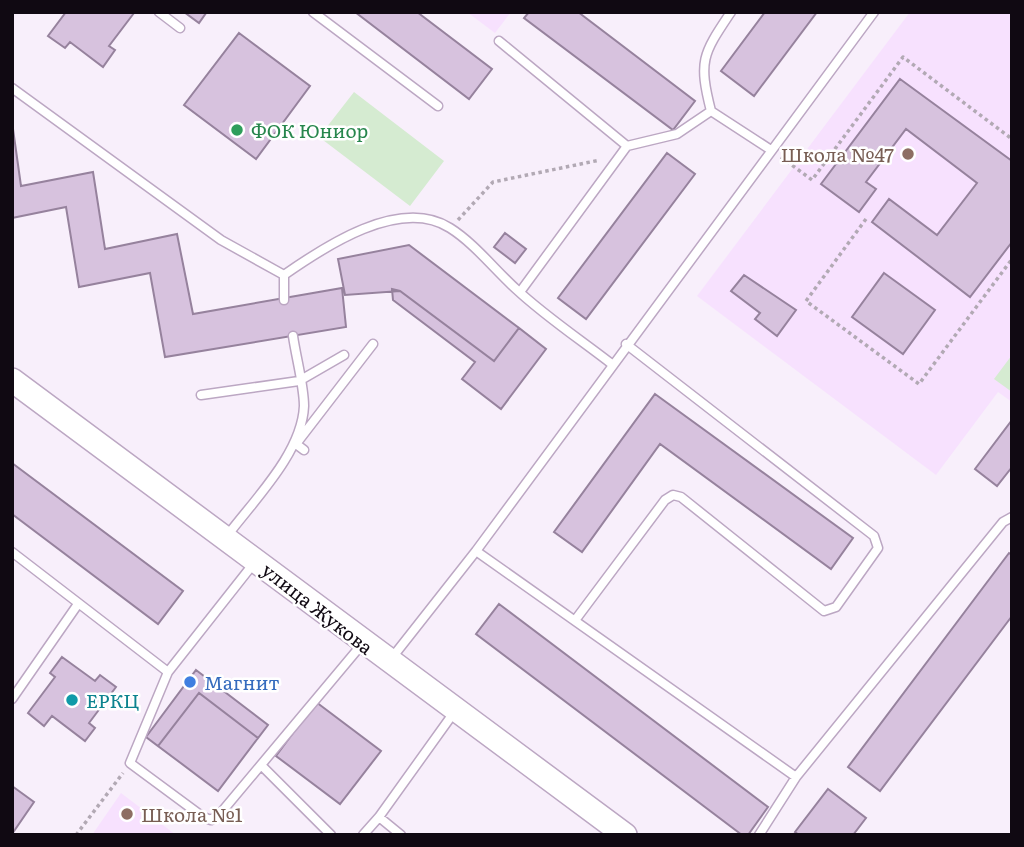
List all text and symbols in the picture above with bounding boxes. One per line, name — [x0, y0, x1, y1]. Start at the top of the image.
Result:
place label: ФОК Юниор — [251, 116, 368, 144]
marker: ФОК Юниор — [229, 122, 245, 138]
place label: Школа №47 — [781, 140, 894, 168]
marker: Школа №47 — [900, 146, 916, 162]
street label: улица Жукова — [256, 556, 380, 661]
place label: Магнит — [204, 668, 280, 696]
marker: Магнит — [182, 674, 198, 690]
place label: ЕРКЦ — [86, 686, 140, 714]
marker: ЕРКЦ — [64, 692, 80, 708]
place label: Школа №1 — [141, 800, 243, 828]
marker: Школа №1 — [119, 806, 135, 822]

